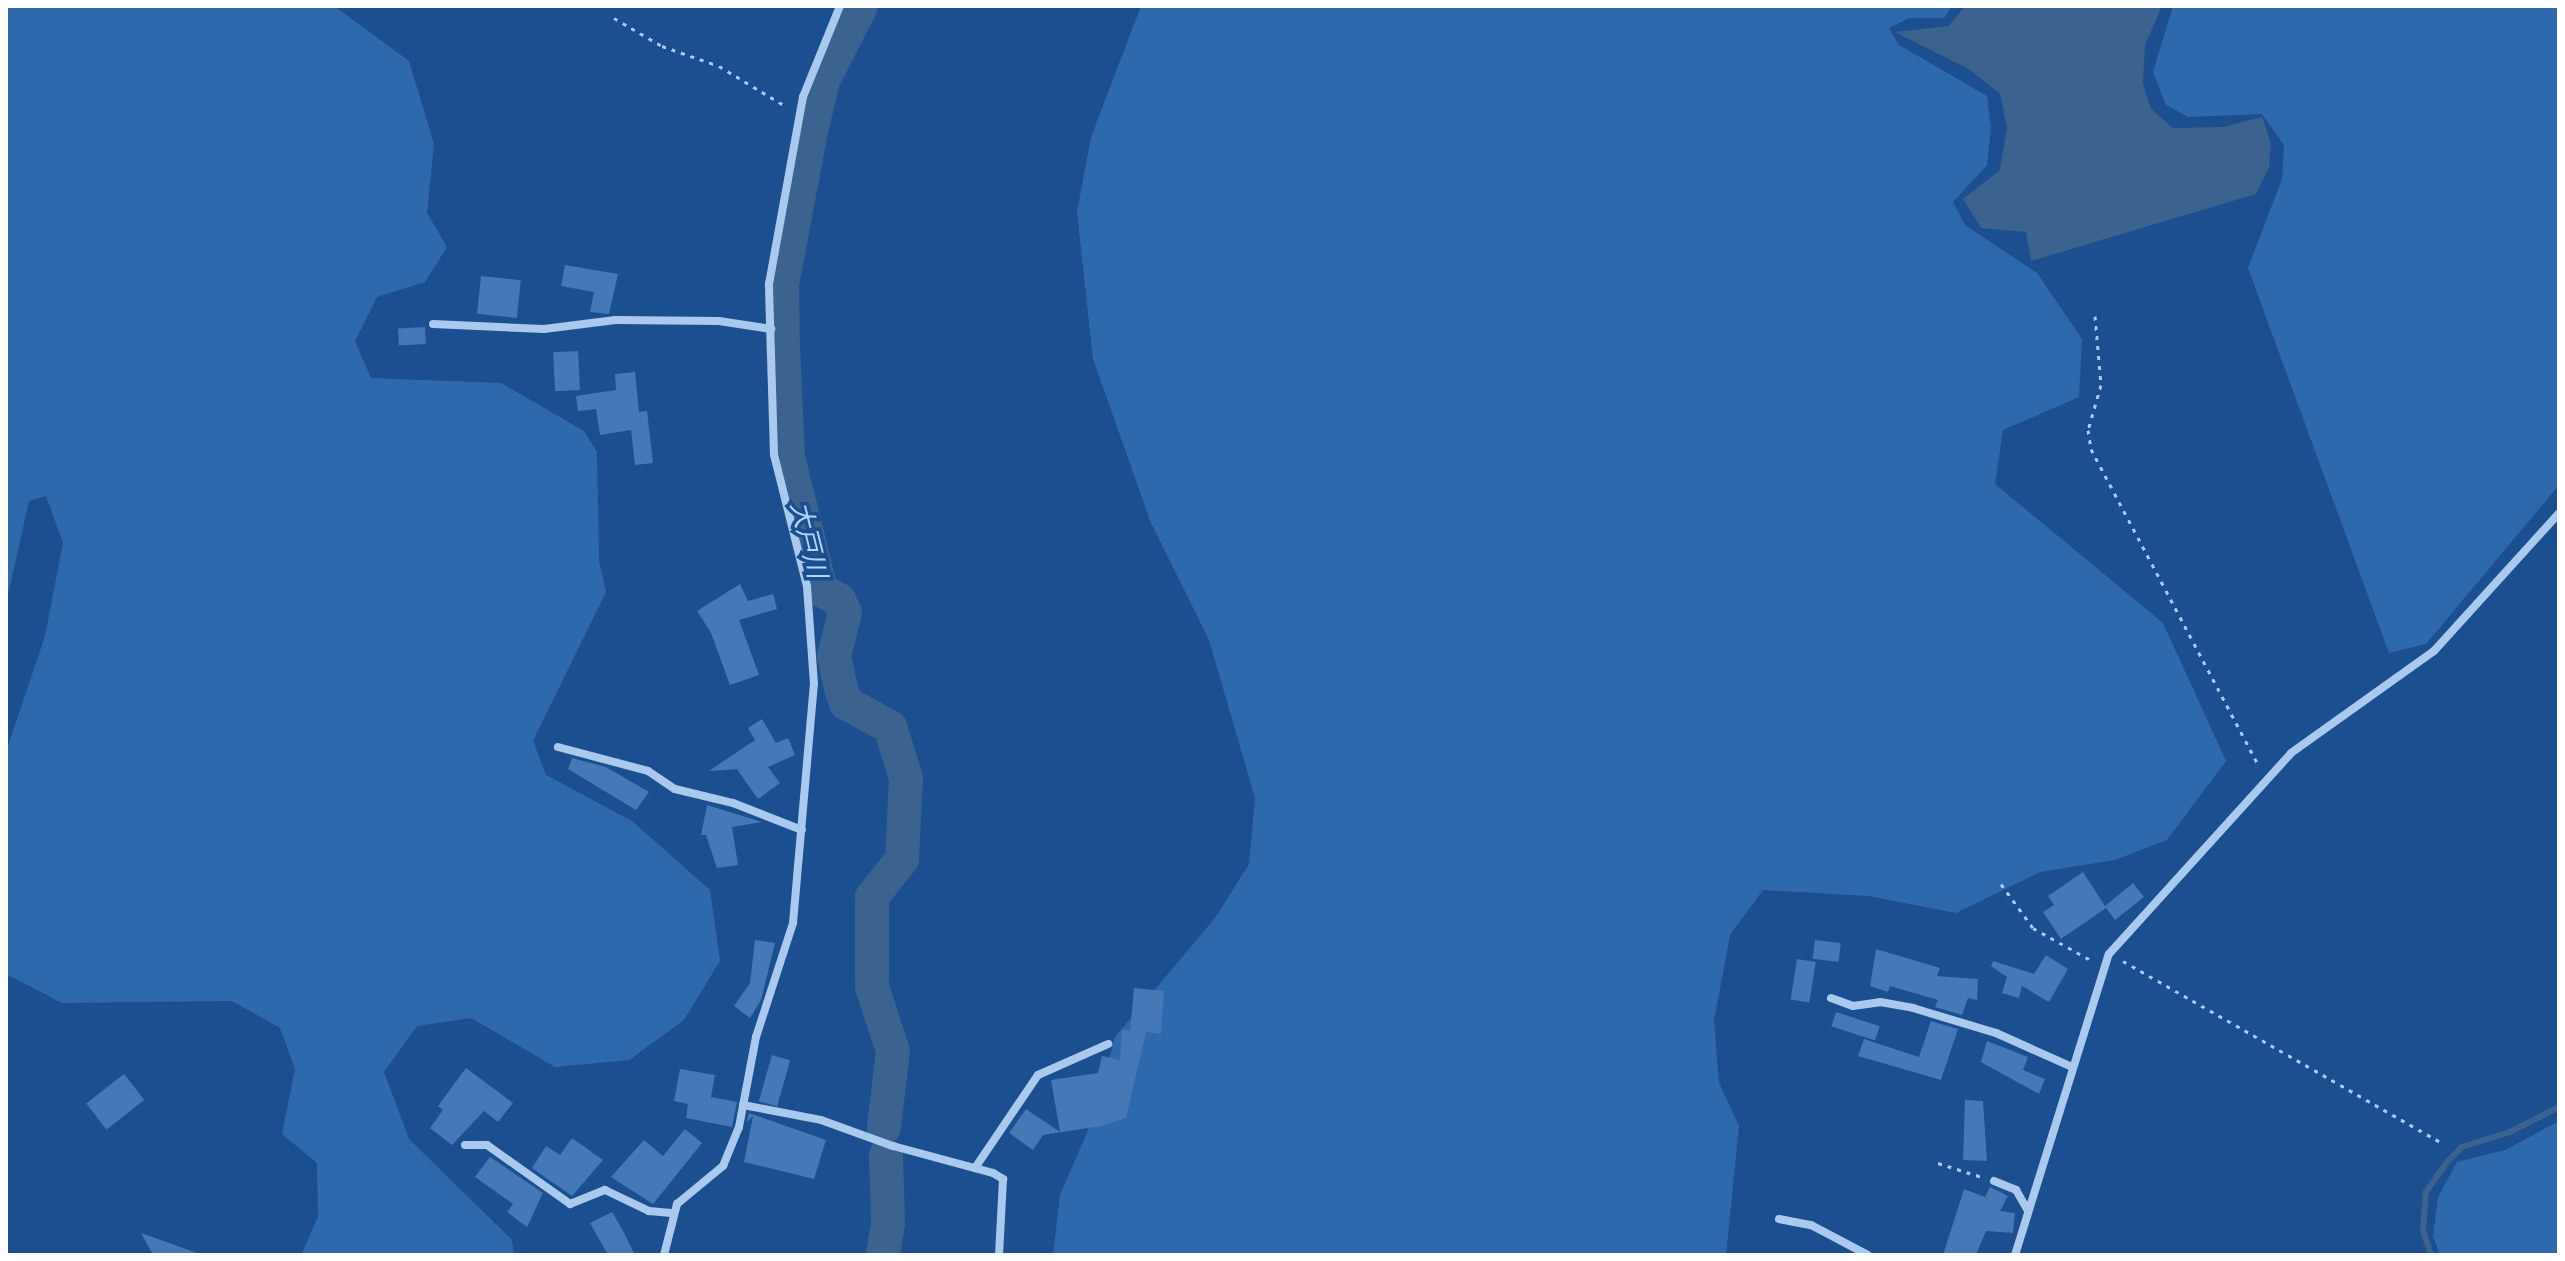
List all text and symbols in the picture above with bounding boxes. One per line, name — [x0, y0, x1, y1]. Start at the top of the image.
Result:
water label: 大戸川 — [783, 498, 833, 582]

